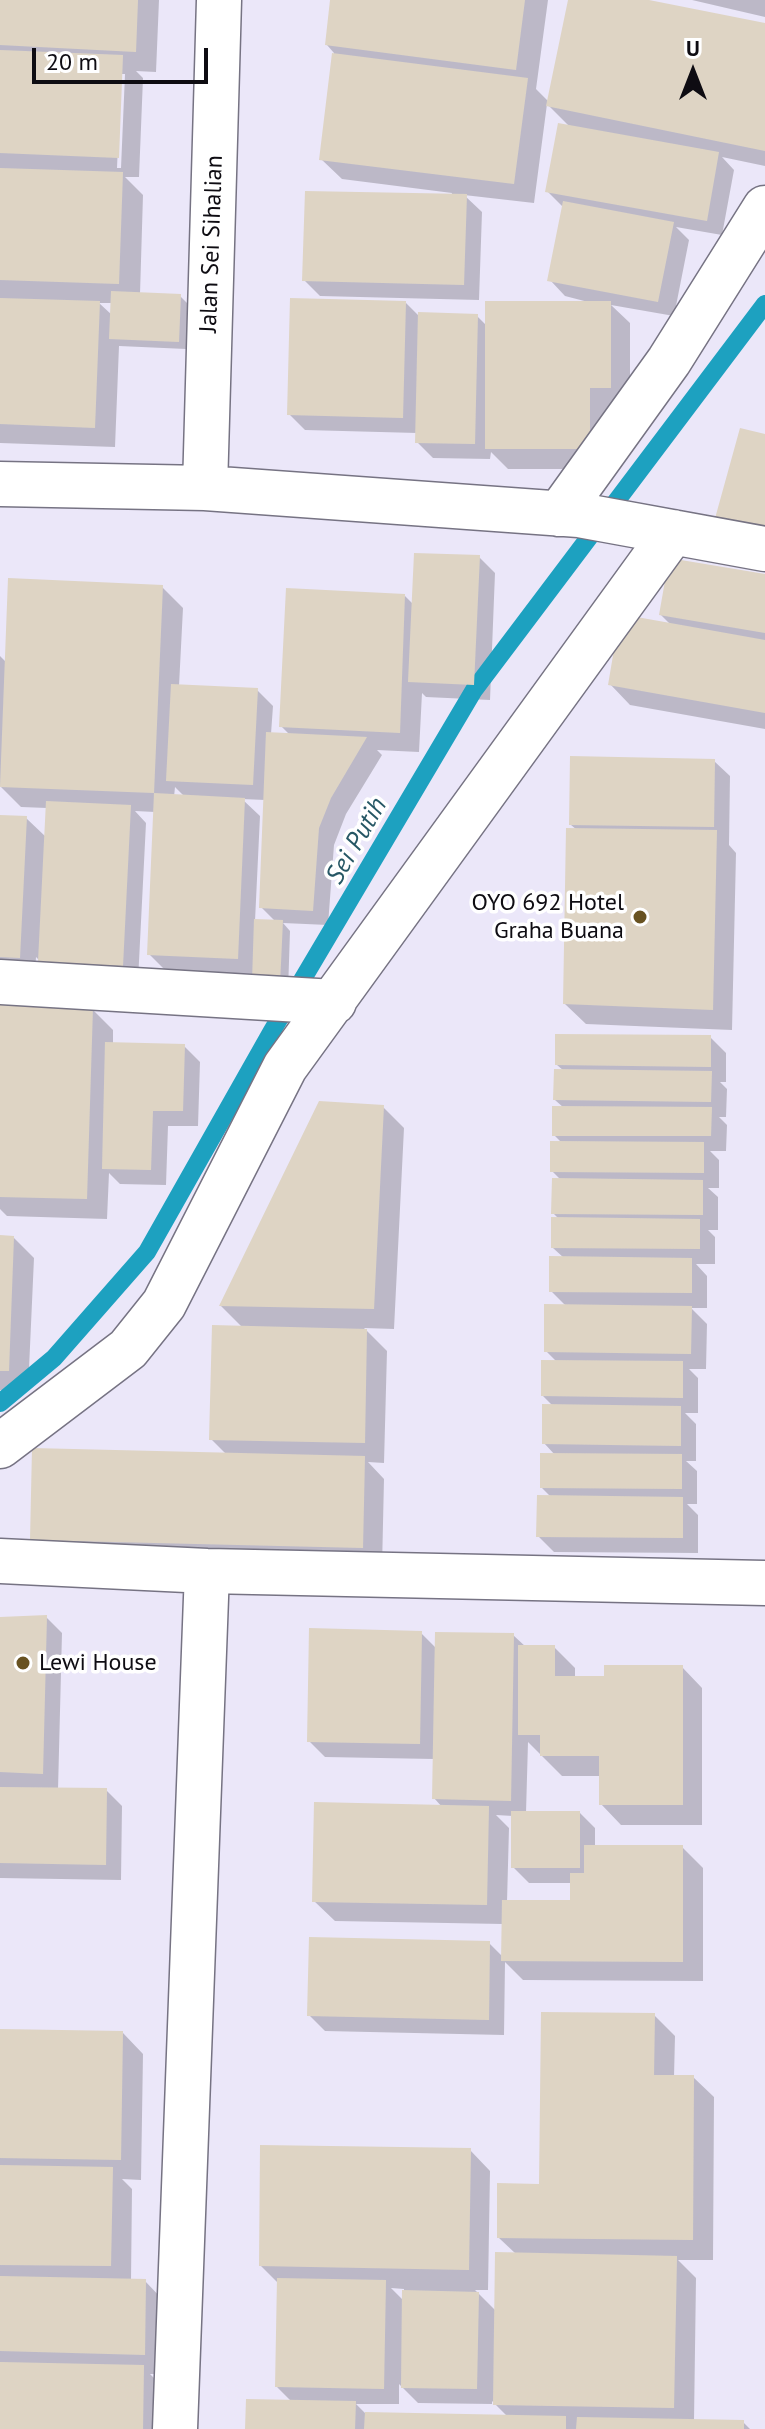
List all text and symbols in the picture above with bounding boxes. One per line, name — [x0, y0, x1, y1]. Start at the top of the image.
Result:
scale bar — [36, 32, 212, 82]
north arrow — [653, 32, 733, 112]
text: U — [686, 34, 700, 62]
text: 20 m — [46, 46, 98, 77]
street label: Jalan Sei Sihalian — [195, 155, 229, 333]
water label: Sei Putih — [320, 792, 394, 890]
place label: OYO 692 Hotel Graha Buana — [472, 889, 624, 945]
marker: OYO 692 Hotel Graha Buana — [631, 908, 649, 926]
place label: Lewi House — [39, 1649, 157, 1677]
marker: Lewi House — [14, 1654, 32, 1672]

